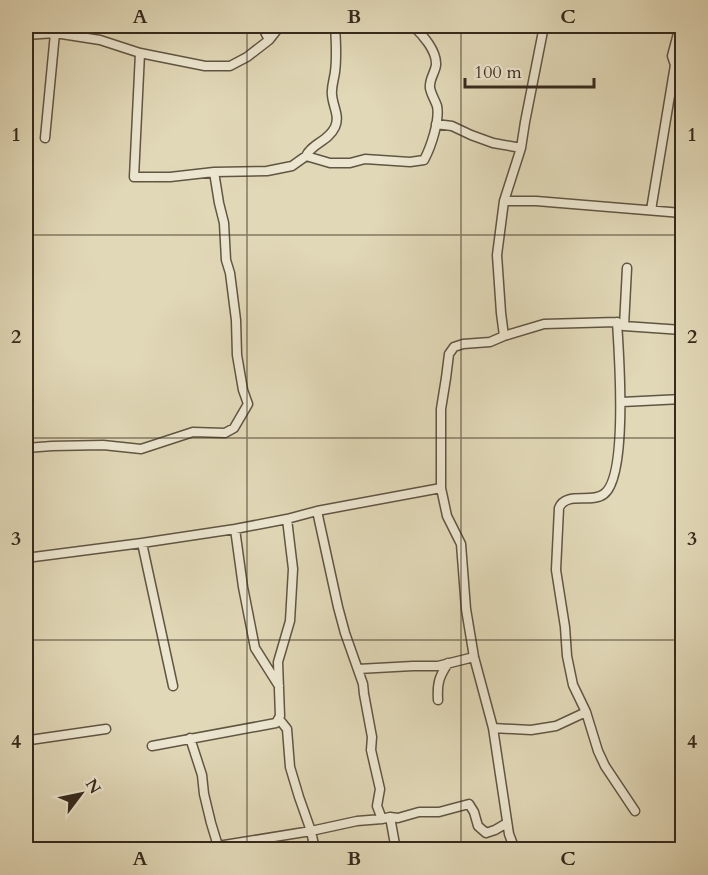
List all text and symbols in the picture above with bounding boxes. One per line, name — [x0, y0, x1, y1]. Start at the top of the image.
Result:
text: A — [132, 3, 148, 30]
text: B — [347, 3, 361, 30]
text: C — [560, 3, 576, 30]
scale bar — [465, 51, 594, 89]
text: 100 m — [474, 60, 522, 85]
text: 1 — [11, 121, 21, 148]
text: 1 — [687, 121, 697, 148]
text: 2 — [11, 323, 21, 350]
text: 2 — [687, 323, 697, 350]
text: 3 — [11, 525, 21, 552]
text: 3 — [687, 525, 697, 552]
text: 4 — [11, 728, 21, 755]
text: 4 — [687, 728, 697, 755]
north arrow — [51, 764, 111, 824]
text: N — [80, 775, 106, 798]
text: A — [132, 845, 148, 872]
text: B — [347, 845, 361, 872]
text: C — [560, 845, 576, 872]

